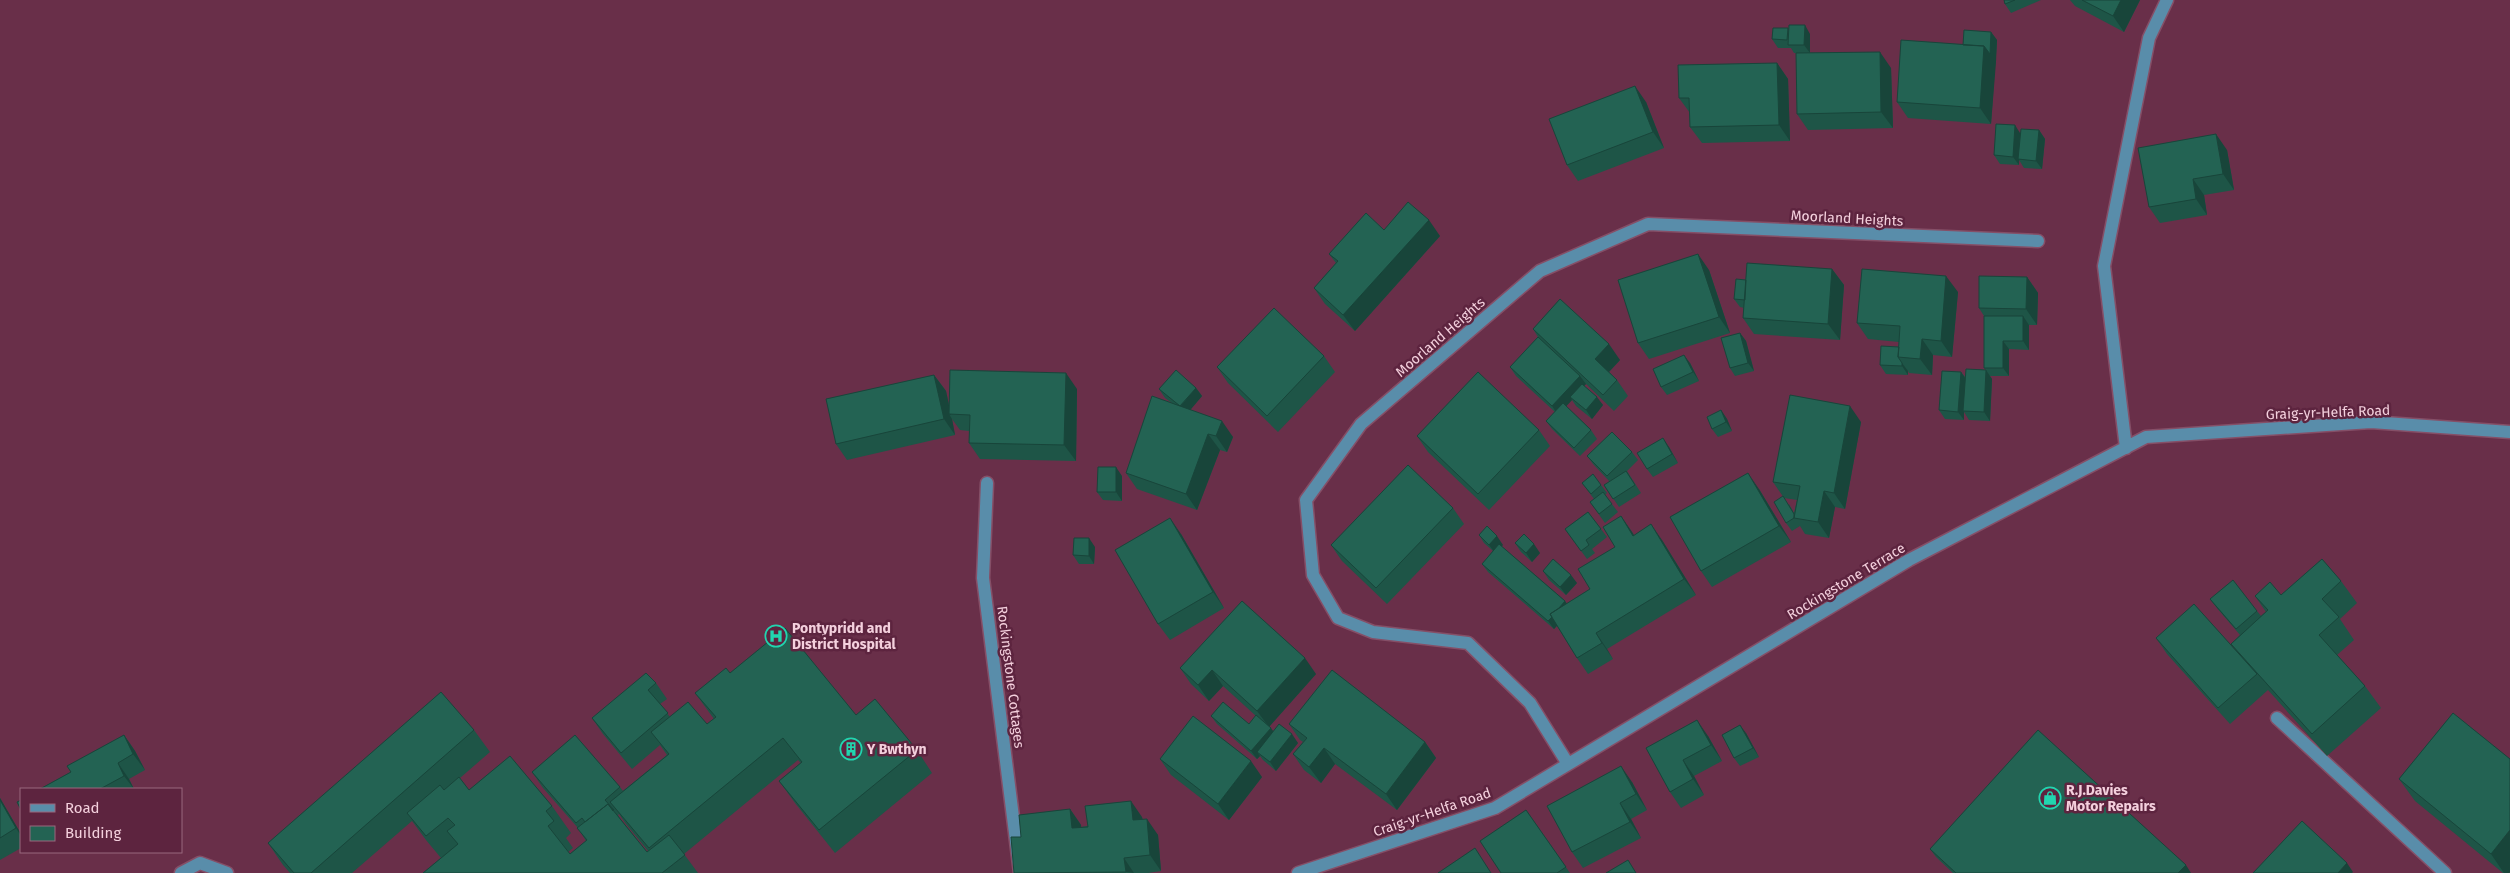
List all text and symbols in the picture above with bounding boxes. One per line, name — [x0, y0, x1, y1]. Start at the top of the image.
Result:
street label: Moorland Heights — [1790, 207, 1904, 230]
street label: Moorland Heights — [1392, 294, 1489, 381]
street label: Graig-yr-Helfa Road — [2265, 402, 2391, 423]
street label: Rockingstone Terrace — [1784, 539, 1908, 623]
street label: Rockingstone Cottages — [993, 605, 1028, 750]
place label: Pontypridd and District Hospital — [792, 620, 897, 653]
hospital icon: Pontypridd and District Hospital — [764, 624, 788, 648]
building icon: Y Bwthyn — [839, 737, 863, 761]
place label: Y Bwthyn — [866, 741, 927, 758]
place label: R.J.Davies Motor Repairs — [2066, 782, 2156, 815]
street label: Craig-yr-Helfa Road — [1371, 784, 1493, 841]
shop icon: R.J.Davies Motor Repairs — [2038, 786, 2062, 810]
legend — [20, 788, 182, 853]
text: Road — [65, 799, 100, 817]
text: Building — [65, 824, 121, 842]

